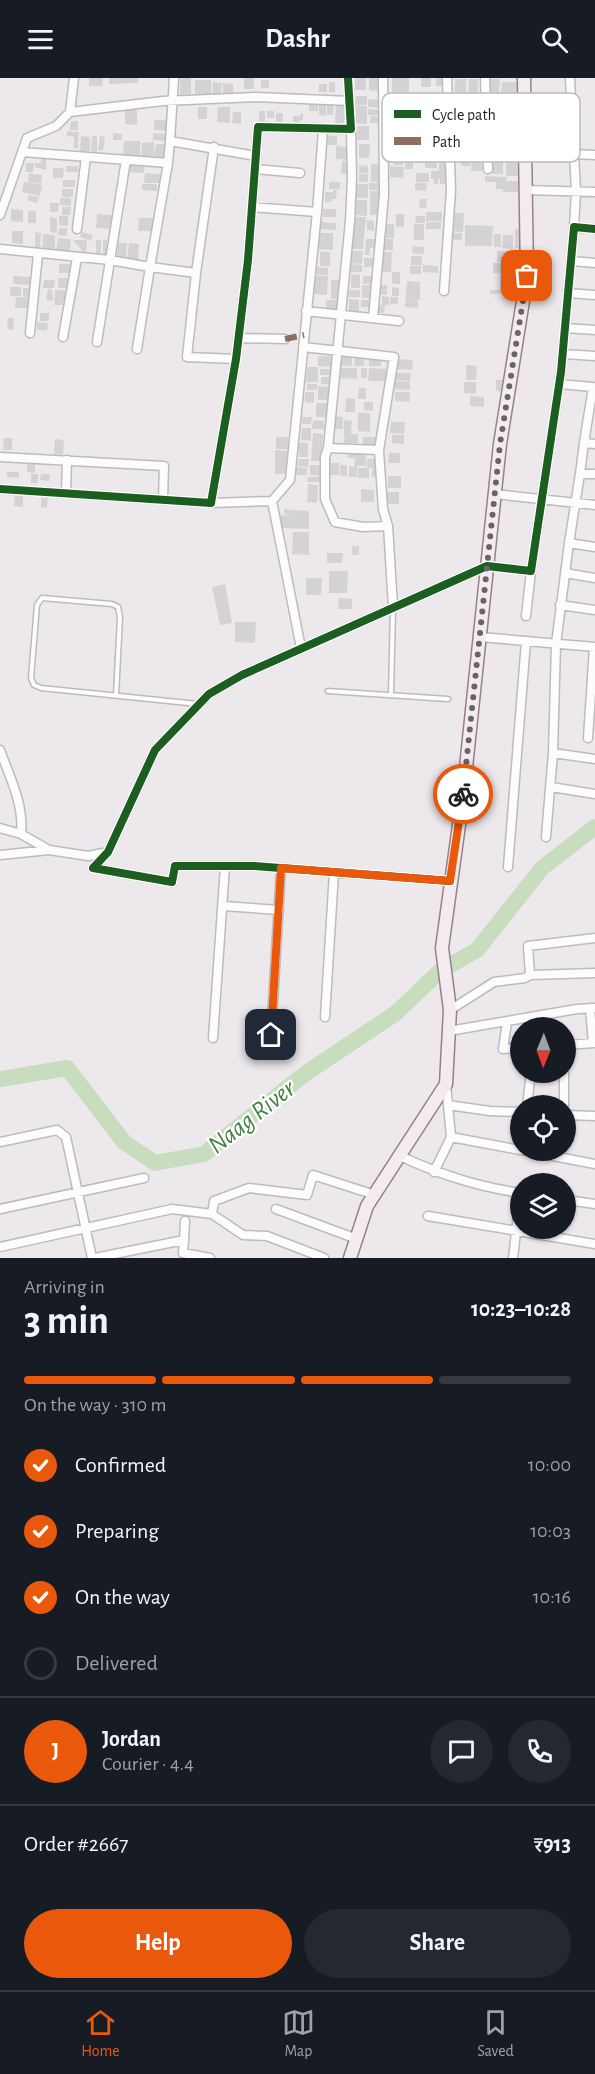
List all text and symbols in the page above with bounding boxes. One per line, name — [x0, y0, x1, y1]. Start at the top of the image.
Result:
icon: menu — [24, 23, 57, 56]
icon: search — [538, 23, 571, 56]
text: Dashr — [265, 25, 330, 52]
legend — [382, 93, 580, 162]
text: Cycle path — [432, 107, 496, 124]
text: Path — [432, 134, 461, 150]
pin — [501, 250, 552, 301]
icon: bag — [510, 259, 543, 292]
courier — [433, 764, 493, 824]
icon: bike — [447, 778, 480, 811]
pin — [245, 1009, 296, 1060]
north arrow — [510, 1017, 576, 1083]
map controls — [510, 1017, 576, 1239]
icon: home — [254, 1018, 287, 1051]
water label: Naag River — [203, 1074, 301, 1159]
button: locate — [510, 1095, 576, 1161]
button: layers — [510, 1173, 576, 1239]
text: Arriving in — [24, 1277, 105, 1297]
text: 10:23–10:28 — [471, 1298, 571, 1320]
text: 3 min — [24, 1302, 109, 1341]
text: On the way · 310 m — [24, 1395, 166, 1415]
icon: check — [24, 1449, 57, 1482]
text: Confirmed — [75, 1454, 166, 1476]
text: 10:00 — [528, 1455, 571, 1475]
icon: check — [24, 1515, 57, 1548]
text: Preparing — [75, 1520, 159, 1542]
text: 10:03 — [530, 1521, 571, 1541]
icon: check — [24, 1581, 57, 1614]
text: On the way — [75, 1586, 170, 1608]
text: 10:16 — [533, 1587, 571, 1607]
text: Delivered — [75, 1652, 158, 1674]
button: chat — [430, 1720, 493, 1783]
button: phone — [508, 1720, 571, 1783]
text: Jordan — [102, 1728, 161, 1750]
text: J — [52, 1740, 59, 1762]
text: Courier · 4.4 — [102, 1754, 194, 1774]
text: Order #2667 — [24, 1833, 129, 1855]
text: ₹913 — [534, 1833, 571, 1855]
button: Help — [24, 1909, 292, 1978]
button: Share — [304, 1909, 571, 1978]
tab: Home — [81, 2006, 120, 2061]
tab: Map — [282, 2006, 315, 2061]
tab: Saved — [477, 2006, 514, 2061]

